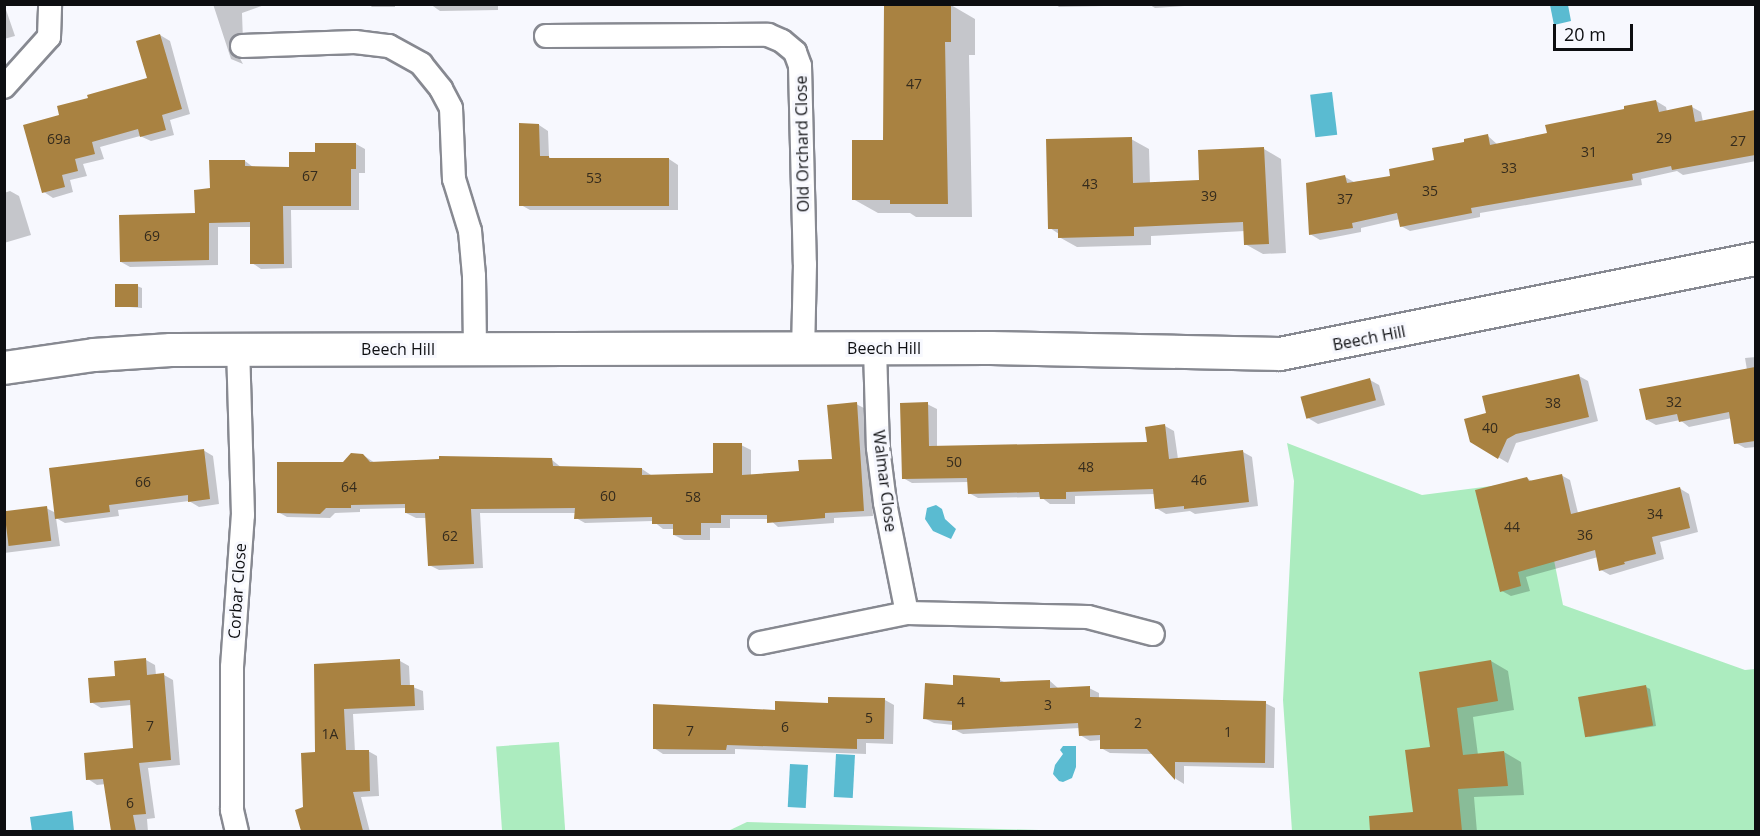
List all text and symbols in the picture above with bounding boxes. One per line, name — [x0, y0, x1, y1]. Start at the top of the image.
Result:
scale bar — [1556, 12, 1636, 50]
text: 20 m — [1564, 22, 1606, 46]
street label: Old Orchard Close — [791, 76, 813, 212]
house number: 47 — [906, 76, 922, 92]
house number: 29 — [1656, 130, 1672, 146]
house number: 69a — [47, 131, 71, 147]
house number: 27 — [1730, 133, 1746, 149]
house number: 31 — [1581, 144, 1597, 160]
house number: 33 — [1501, 160, 1517, 176]
house number: 67 — [302, 168, 318, 184]
house number: 53 — [586, 170, 602, 186]
house number: 43 — [1082, 176, 1098, 192]
house number: 35 — [1422, 183, 1438, 199]
house number: 39 — [1201, 188, 1217, 204]
house number: 37 — [1337, 191, 1353, 207]
house number: 69 — [144, 228, 160, 244]
street label: Beech Hill — [1331, 322, 1407, 354]
street label: Beech Hill — [847, 338, 921, 358]
street label: Beech Hill — [361, 339, 435, 359]
house number: 32 — [1666, 394, 1682, 410]
house number: 38 — [1545, 395, 1561, 411]
house number: 40 — [1482, 420, 1498, 436]
street label: Walmar Close — [869, 429, 901, 533]
house number: 50 — [946, 454, 962, 470]
house number: 48 — [1078, 459, 1094, 475]
house number: 46 — [1191, 472, 1207, 488]
house number: 66 — [135, 474, 151, 490]
house number: 64 — [341, 479, 357, 495]
house number: 60 — [600, 488, 616, 504]
house number: 58 — [685, 489, 701, 505]
house number: 34 — [1647, 506, 1663, 522]
house number: 44 — [1504, 519, 1520, 535]
house number: 36 — [1577, 527, 1593, 543]
house number: 62 — [442, 528, 458, 544]
street label: Corbar Close — [224, 542, 250, 640]
house number: 4 — [957, 694, 965, 710]
house number: 3 — [1044, 697, 1052, 713]
house number: 5 — [865, 710, 873, 726]
house number: 2 — [1134, 715, 1142, 731]
house number: 7 — [146, 718, 154, 734]
house number: 6 — [781, 719, 789, 735]
house number: 7 — [686, 723, 694, 739]
house number: 1 — [1224, 724, 1232, 740]
house number: 1A — [322, 726, 338, 742]
house number: 6 — [126, 795, 134, 811]

